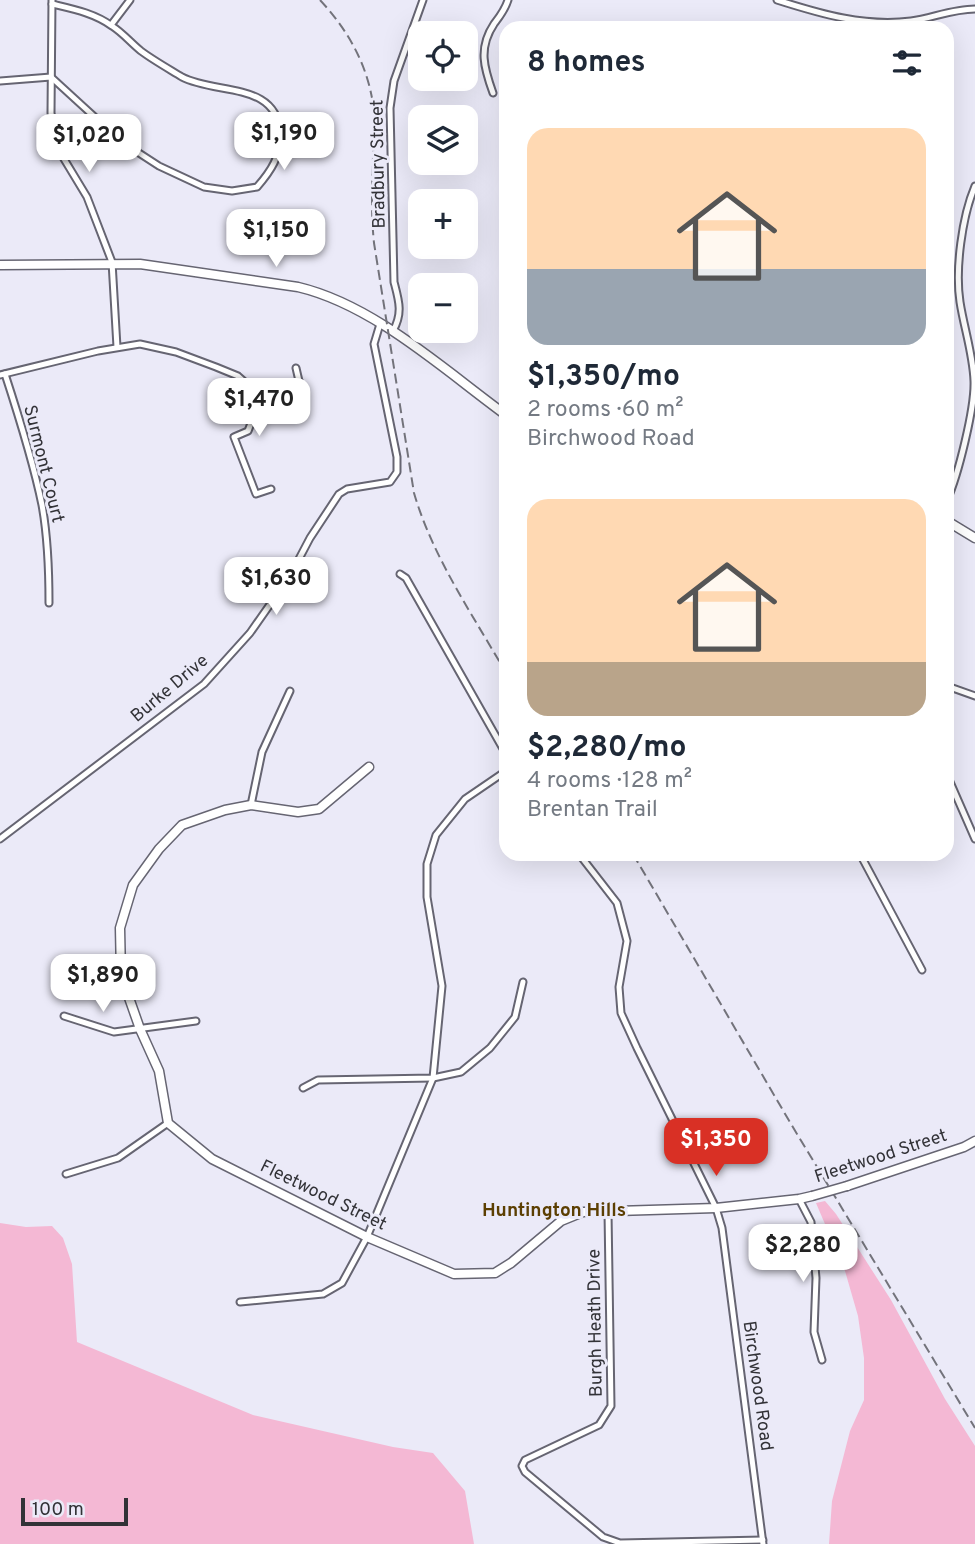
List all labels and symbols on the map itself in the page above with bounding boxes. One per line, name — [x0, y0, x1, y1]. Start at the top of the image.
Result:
street label: Bradbury Street — [366, 99, 392, 229]
pin: $1,190 — [227, 113, 341, 172]
pin: $1,020 — [32, 114, 146, 174]
pin: $1,150 — [219, 210, 333, 269]
pin: $1,470 — [202, 378, 316, 438]
street label: Surmont Court — [17, 403, 69, 525]
pin: $1,630 — [219, 558, 333, 617]
street label: Burke Drive — [126, 650, 214, 728]
pin: $1,890 — [46, 954, 160, 1014]
pin: $1,350 — [659, 1118, 773, 1178]
street label: Fleetwood Street — [812, 1125, 950, 1189]
street label: Fleetwood Street — [256, 1155, 390, 1237]
district label: Huntington Hills — [482, 1199, 626, 1223]
pin: $2,280 — [746, 1224, 860, 1284]
street label: Burgh Heath Drive — [583, 1249, 609, 1397]
street label: Birchwood Road — [736, 1319, 778, 1453]
scale bar — [21, 1495, 128, 1527]

